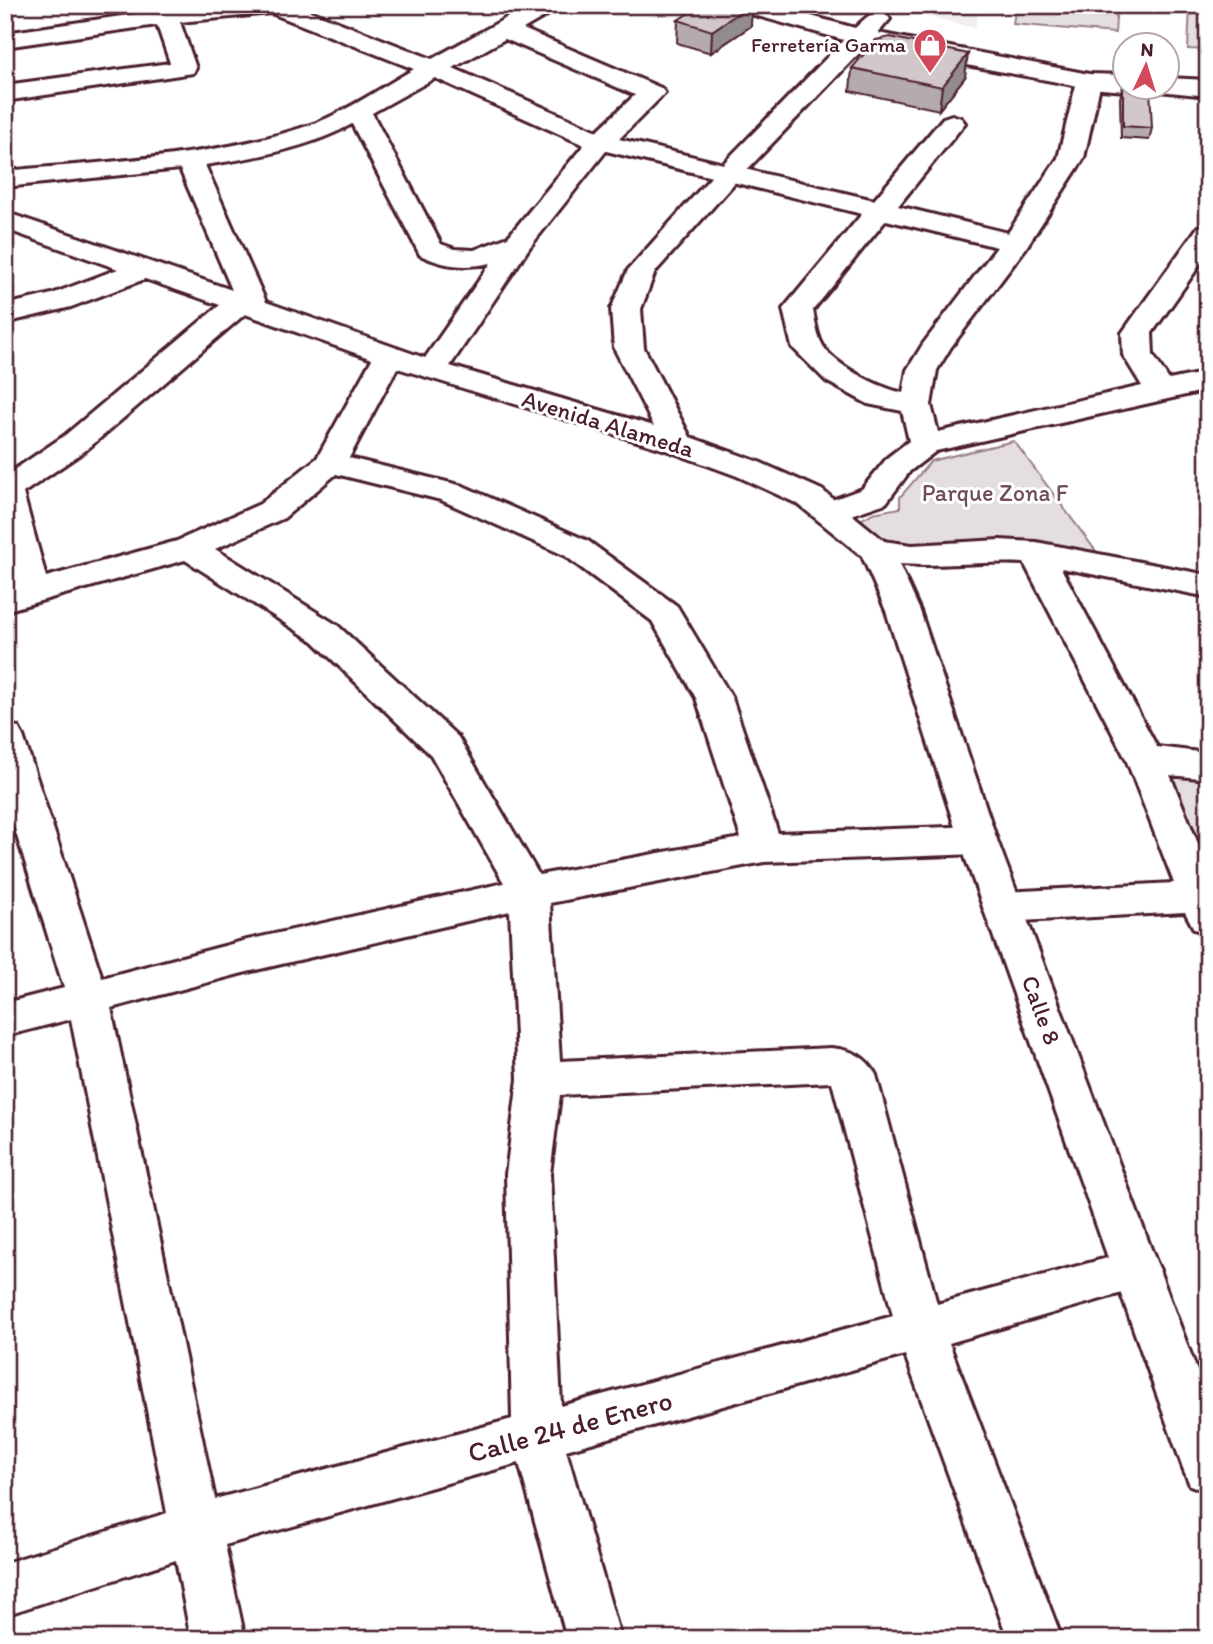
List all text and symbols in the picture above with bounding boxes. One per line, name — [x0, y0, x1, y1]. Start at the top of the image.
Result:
shop icon: Ferretería Garma — [911, 26, 949, 75]
place label: Ferretería Garma — [751, 32, 906, 57]
north arrow — [1112, 32, 1182, 102]
text: N — [1140, 38, 1154, 61]
street label: Avenida Alameda — [519, 384, 698, 464]
park label: Parque Zona F — [922, 478, 1069, 507]
street label: Calle 8 — [1016, 971, 1067, 1048]
street label: Calle 24 de Enero — [464, 1382, 676, 1470]

